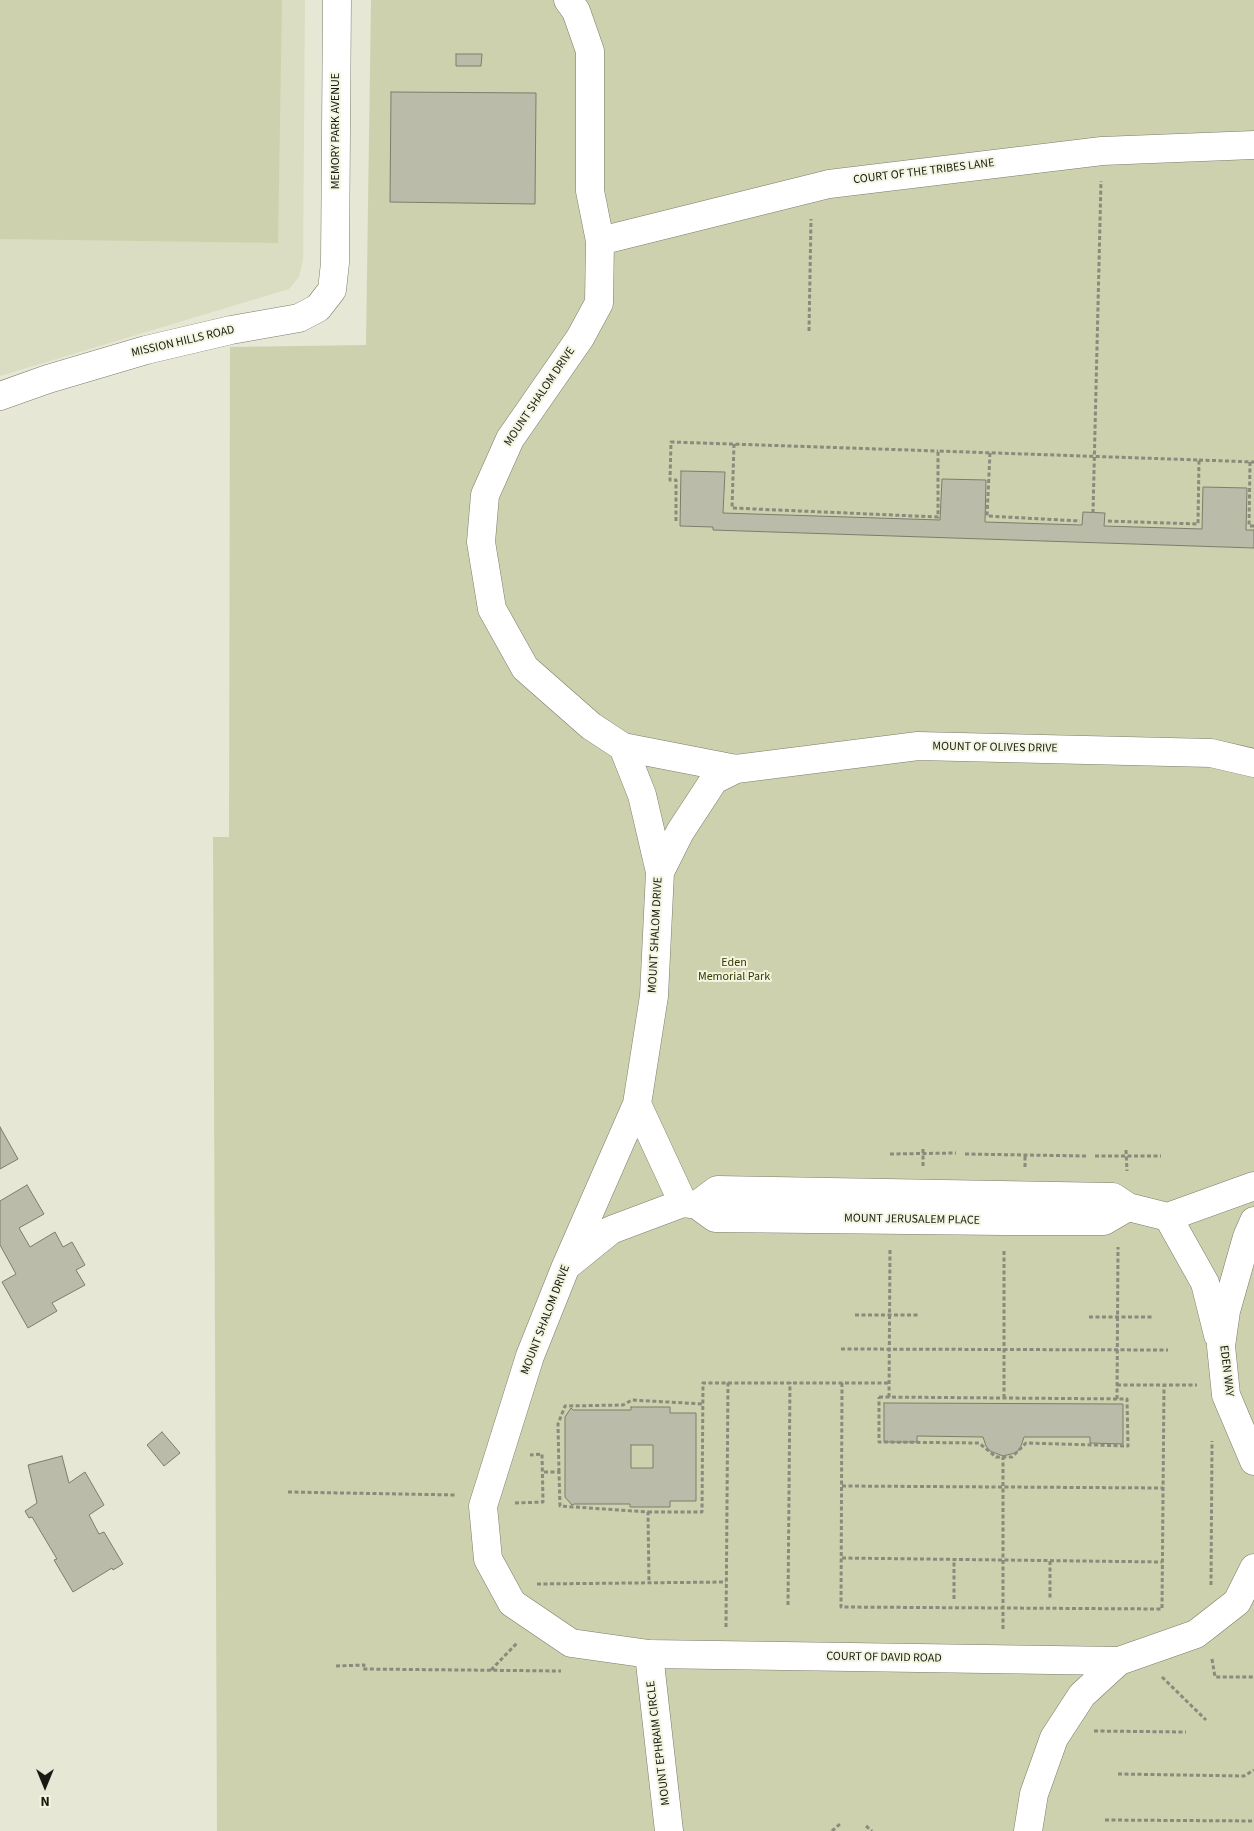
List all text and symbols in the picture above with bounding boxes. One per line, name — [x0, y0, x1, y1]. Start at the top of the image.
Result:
street label: MEMORY PARK AVENUE — [329, 73, 343, 189]
street label: COURT OF THE TRIBES LANE — [853, 156, 995, 188]
street label: MISSION HILLS ROAD — [130, 323, 236, 361]
street label: MOUNT SHALOM DRIVE — [502, 345, 578, 449]
street label: MOUNT OF OLIVES DRIVE — [932, 740, 1058, 756]
street label: MOUNT SHALOM DRIVE — [646, 877, 666, 993]
park label: Eden Memorial Park — [698, 956, 770, 984]
street label: MOUNT JERUSALEM PLACE — [844, 1212, 980, 1228]
street label: MOUNT SHALOM DRIVE — [518, 1263, 574, 1377]
street label: EDEN WAY — [1216, 1344, 1236, 1398]
street label: COURT OF DAVID ROAD — [826, 1650, 942, 1666]
street label: MOUNT EPHRAIM CIRCLE — [644, 1680, 674, 1806]
north arrow — [20, 1761, 70, 1811]
text: N — [40, 1791, 50, 1811]

